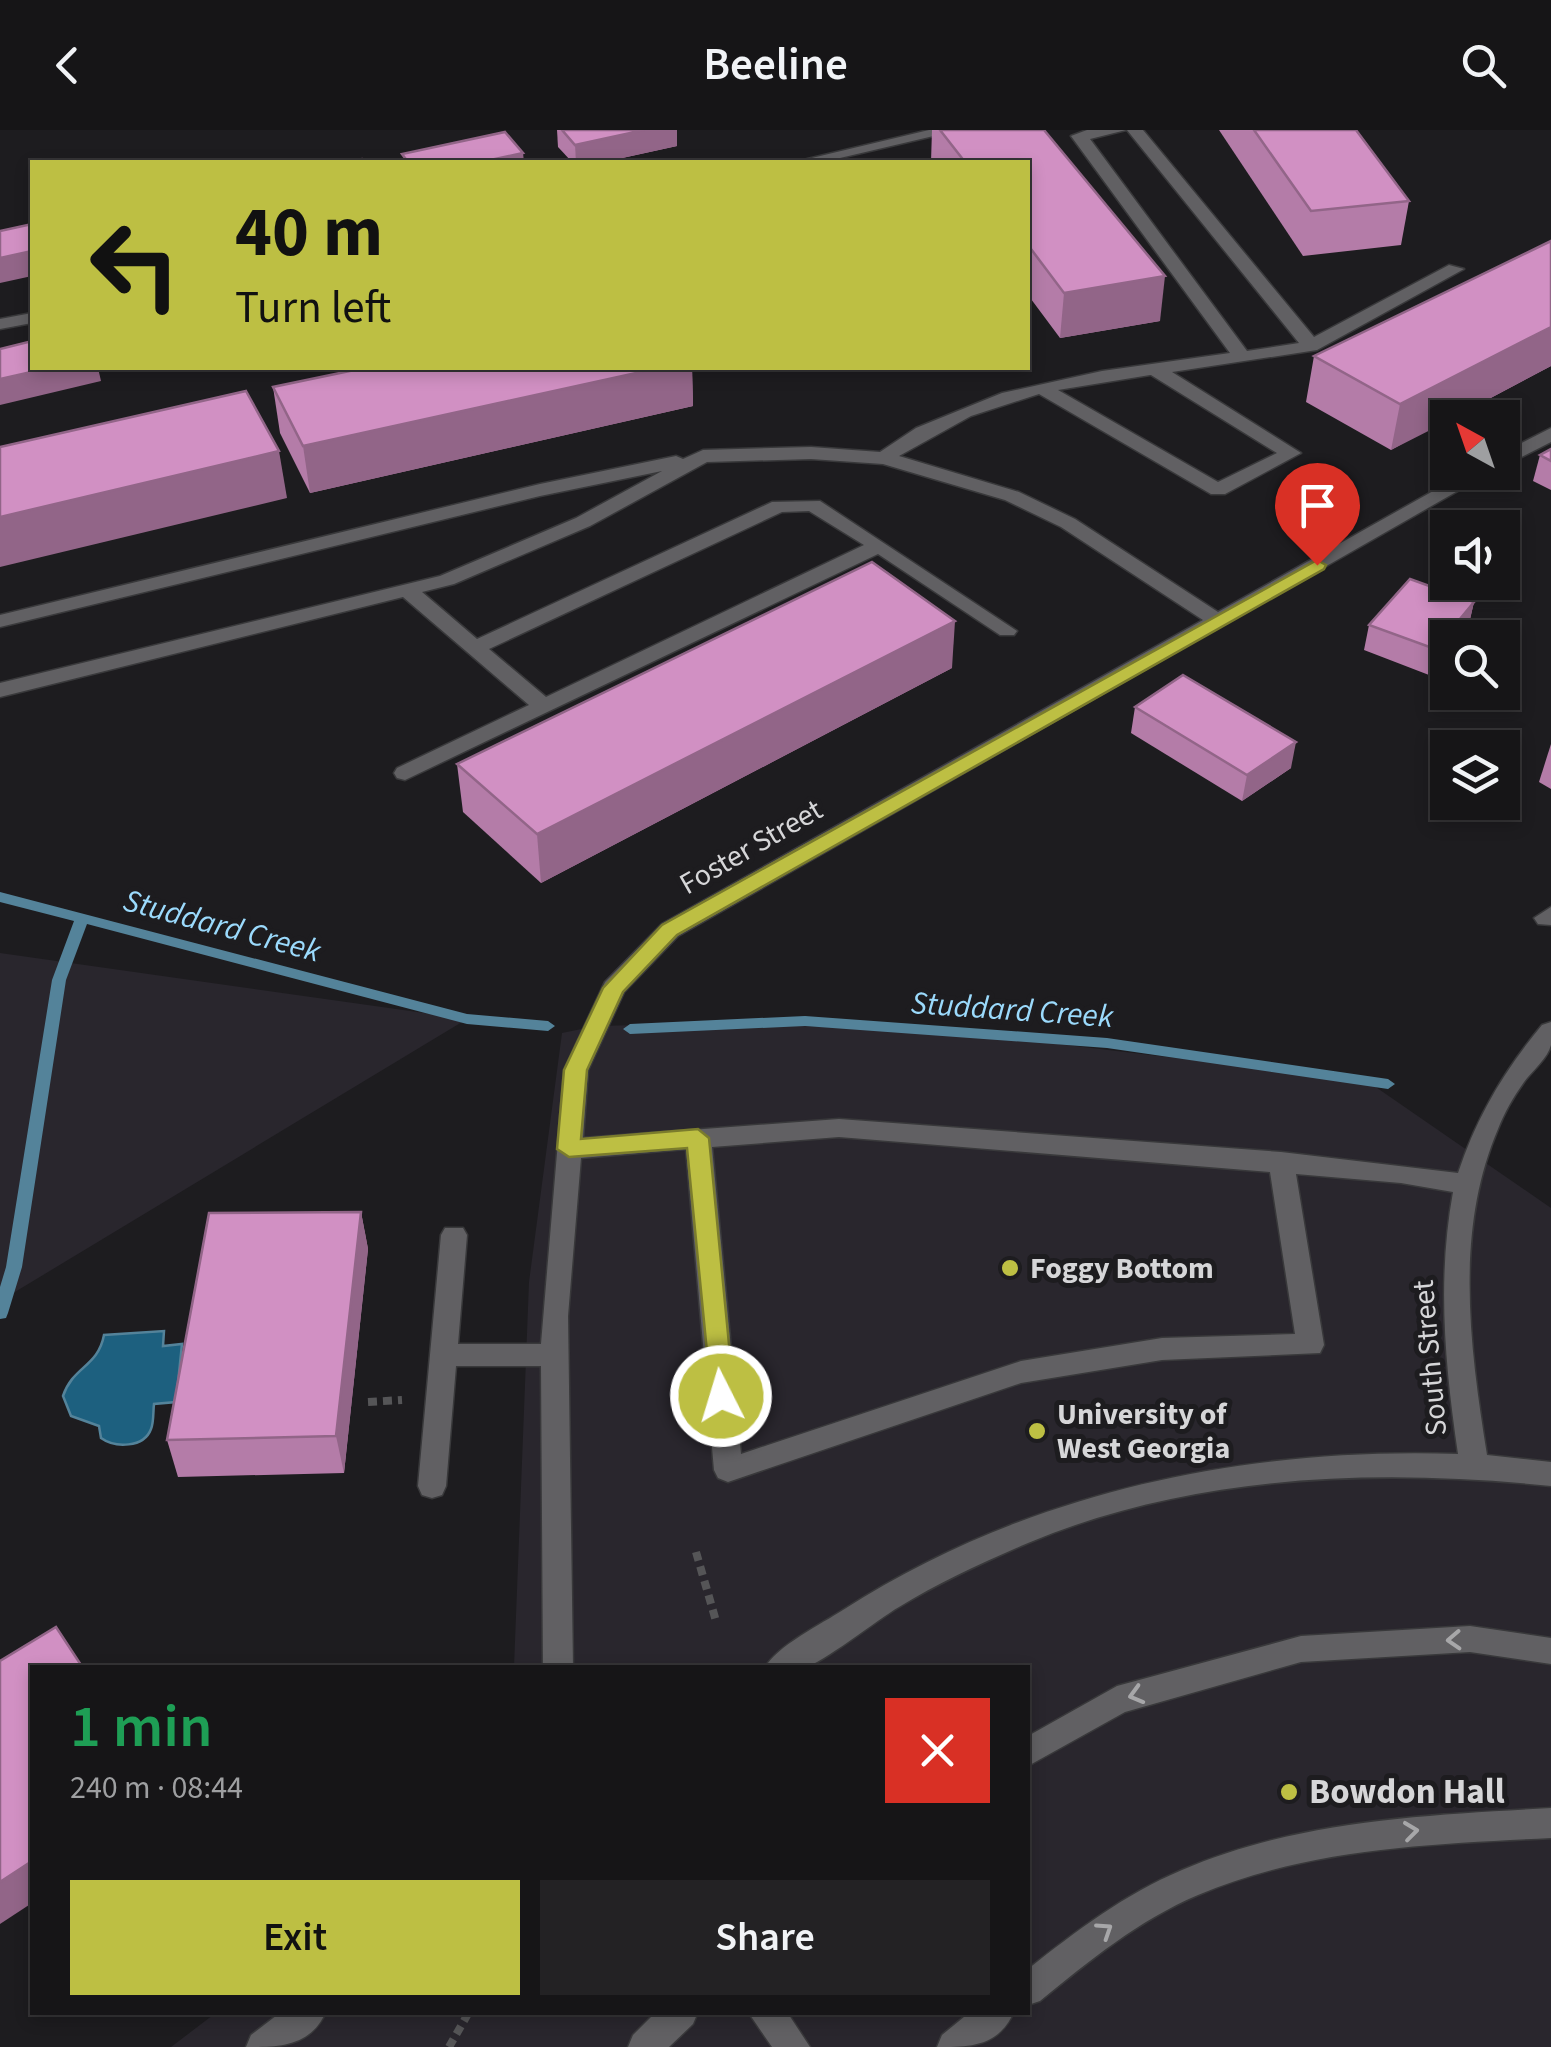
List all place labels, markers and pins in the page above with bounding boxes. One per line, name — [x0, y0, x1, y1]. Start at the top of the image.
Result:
pin — [1275, 463, 1360, 566]
place label: Foggy Bottom — [1030, 1247, 1214, 1290]
marker: Foggy Bottom — [999, 1257, 1021, 1279]
place label: University of West Georgia — [1057, 1393, 1230, 1470]
marker: University of West Georgia — [1026, 1420, 1048, 1442]
place label: Bowdon Hall — [1309, 1767, 1505, 1817]
marker: Bowdon Hall — [1278, 1781, 1300, 1803]

